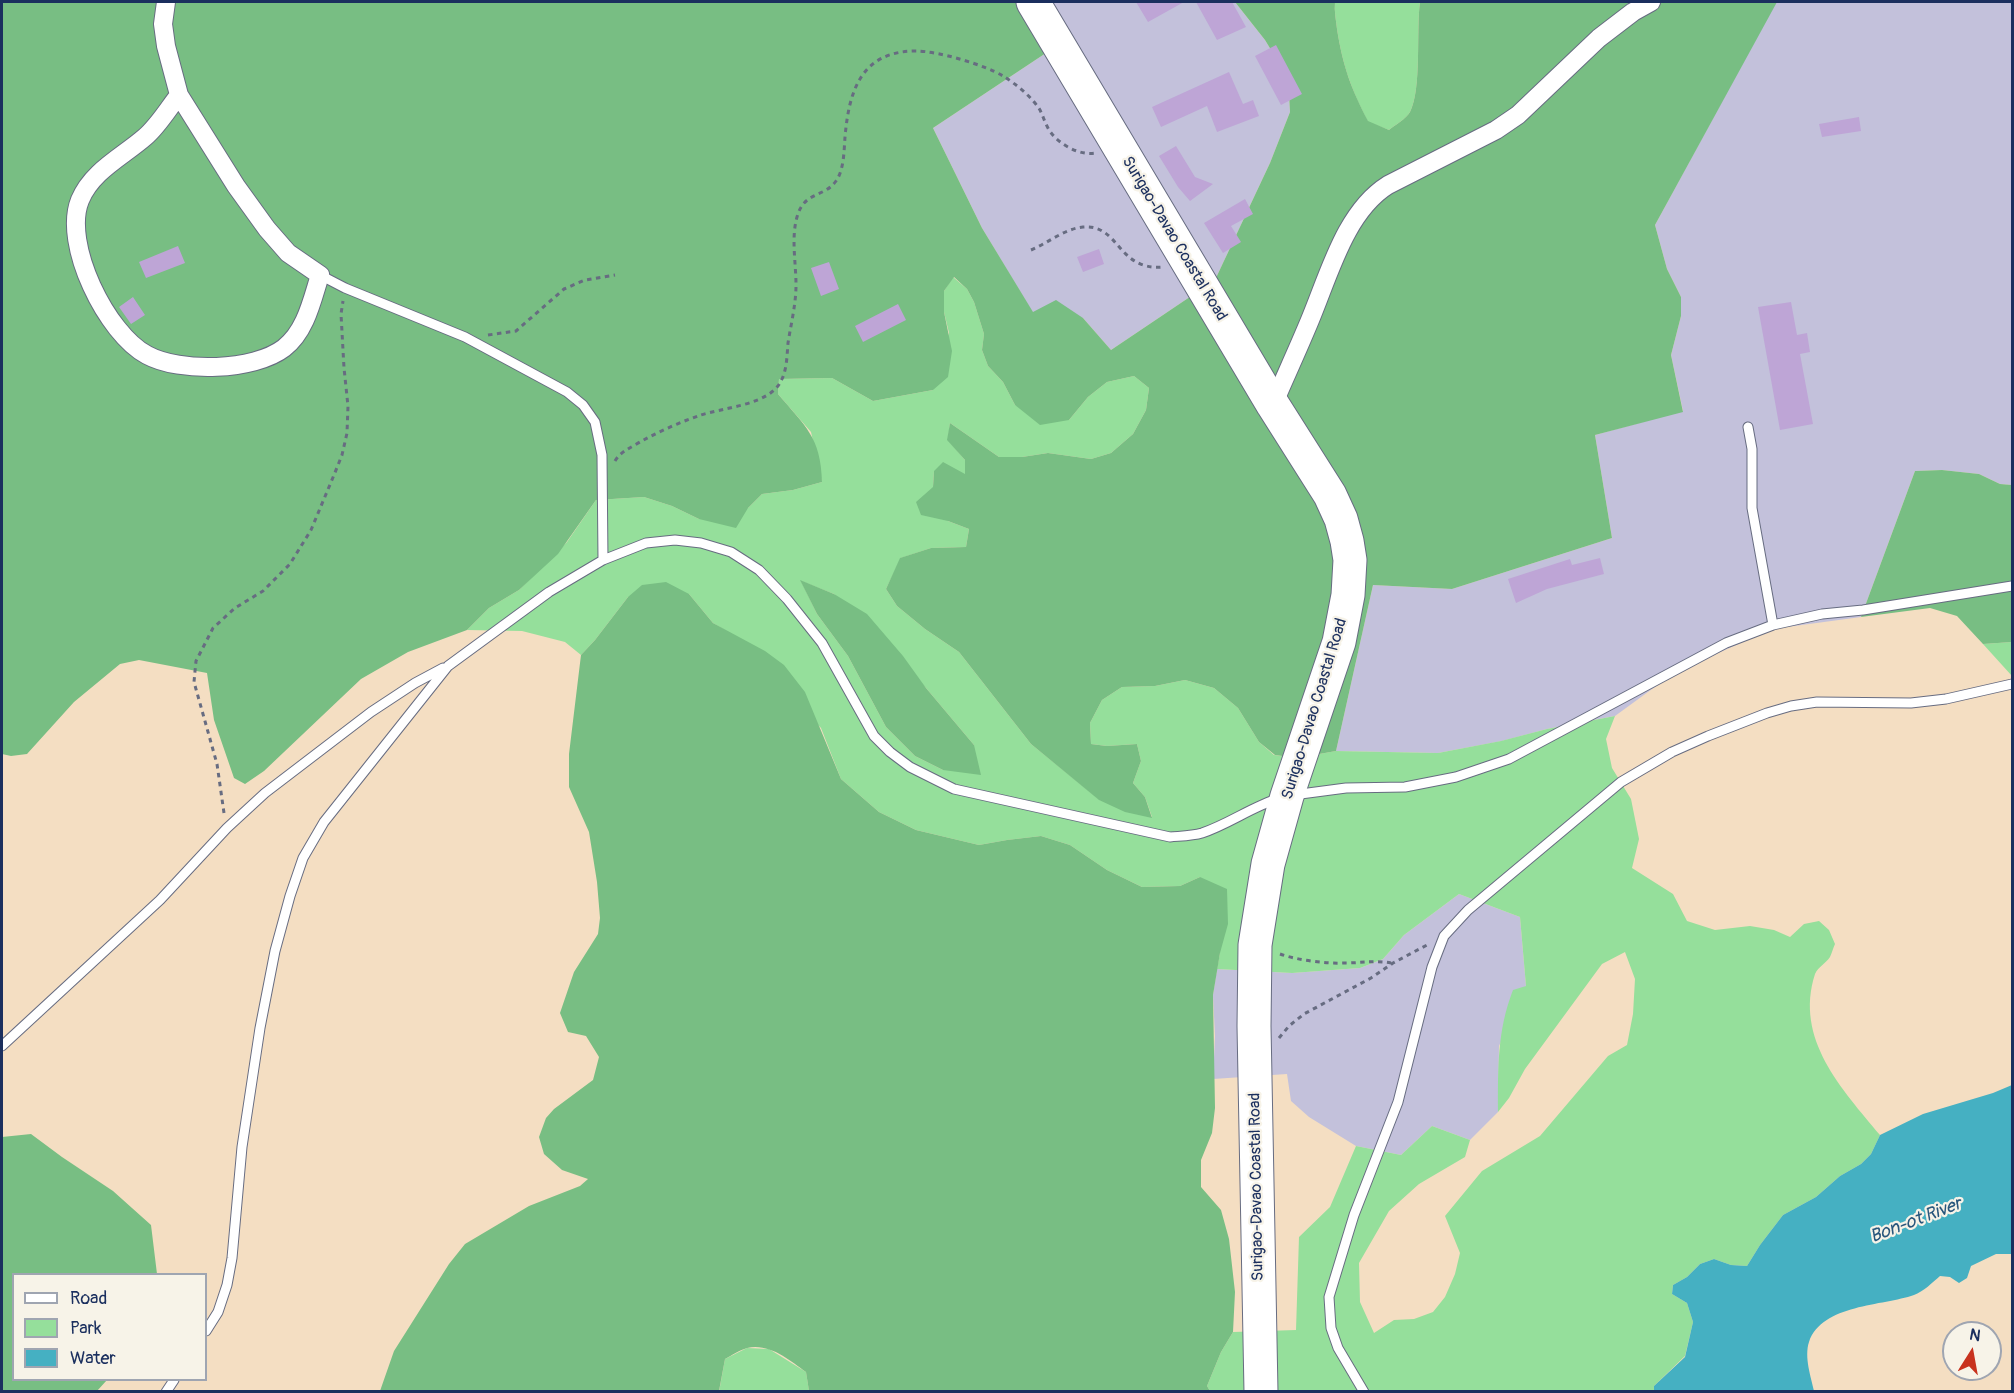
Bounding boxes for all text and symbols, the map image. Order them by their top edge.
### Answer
street label: Surigao-Davao Coastal Road [1117,153,1231,325]
street label: Surigao-Davao Coastal Road [1278,616,1352,802]
street label: Surigao-Davao Coastal Road [1246,1093,1268,1281]
water label: Bon-ot River [1867,1194,1965,1248]
legend [12,1273,207,1381]
text: Road [70,1287,107,1310]
text: Park [70,1317,102,1340]
north arrow [1942,1321,2002,1381]
text: N [1968,1324,1982,1346]
text: Water [70,1347,116,1370]

